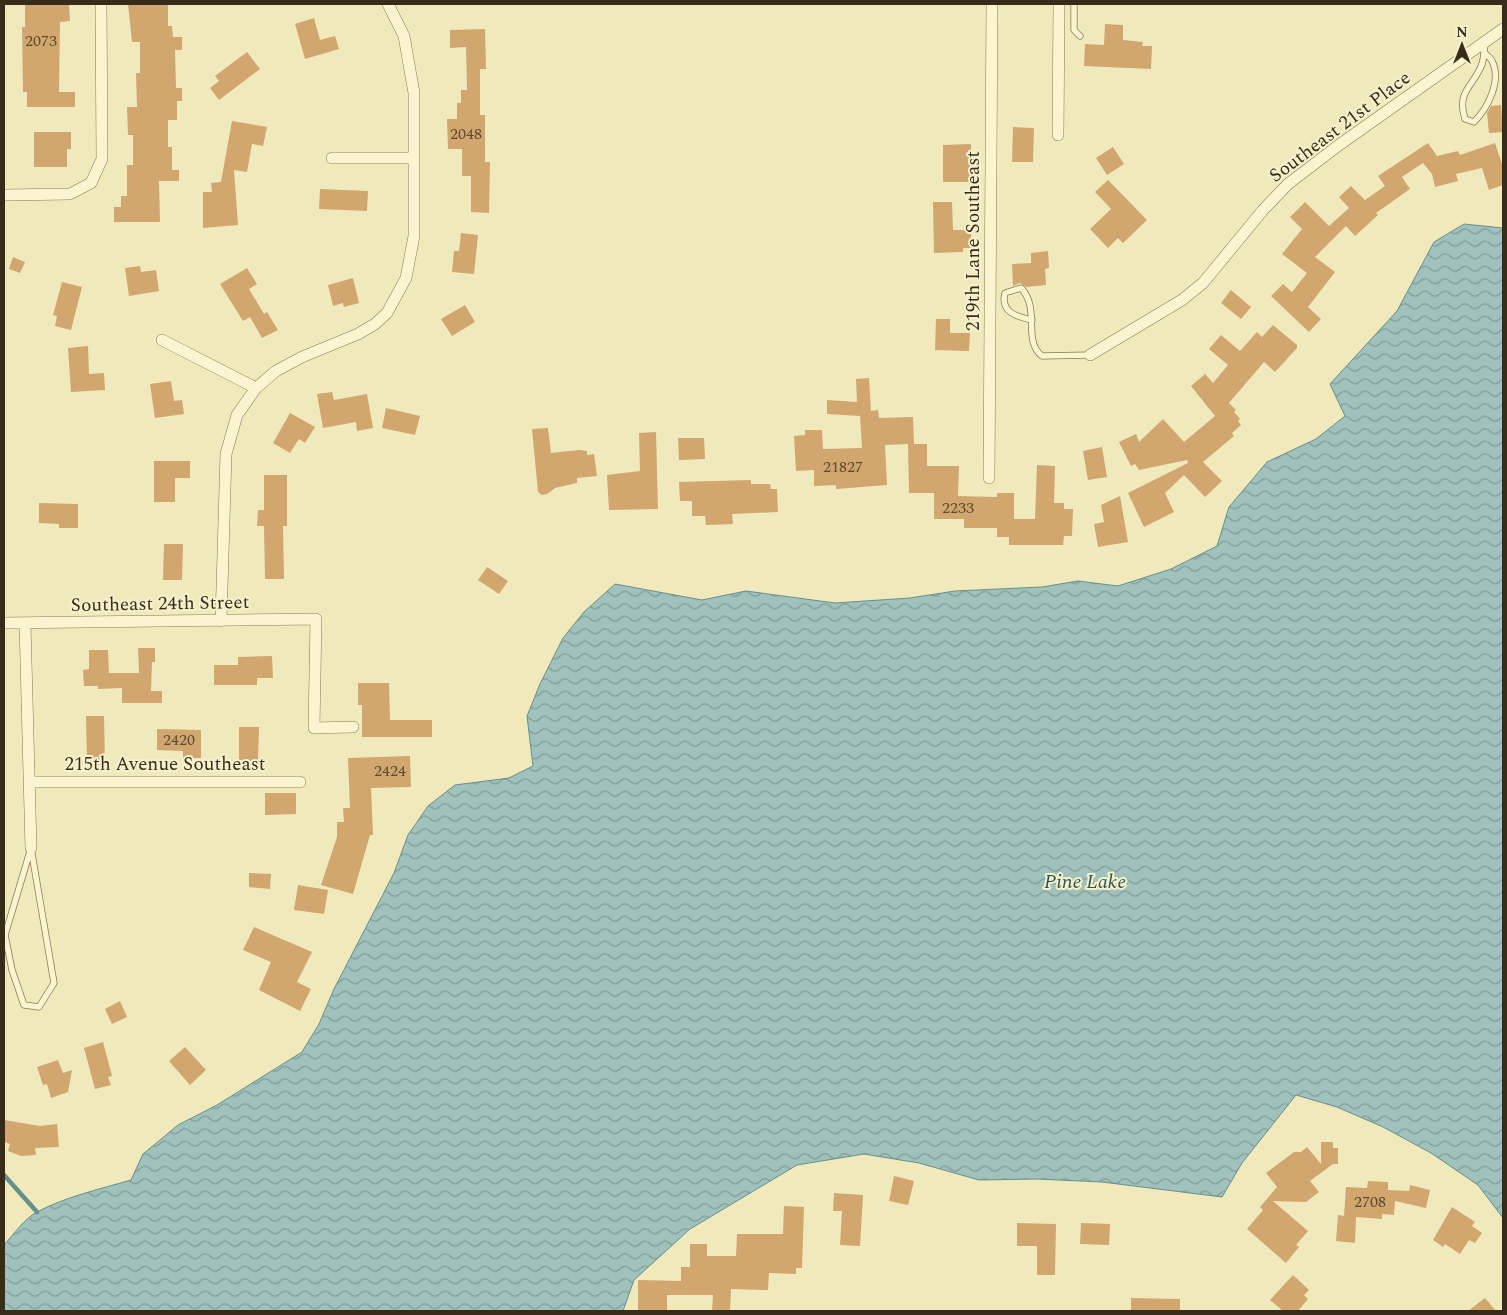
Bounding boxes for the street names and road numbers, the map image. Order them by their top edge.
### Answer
street label: Southeast 21st Place [1263,64,1417,190]
street label: 219th Lane Southeast [959,151,988,331]
street label: Southeast 24th Street [70,588,250,620]
street label: 215th Avenue Southeast [64,750,266,779]

